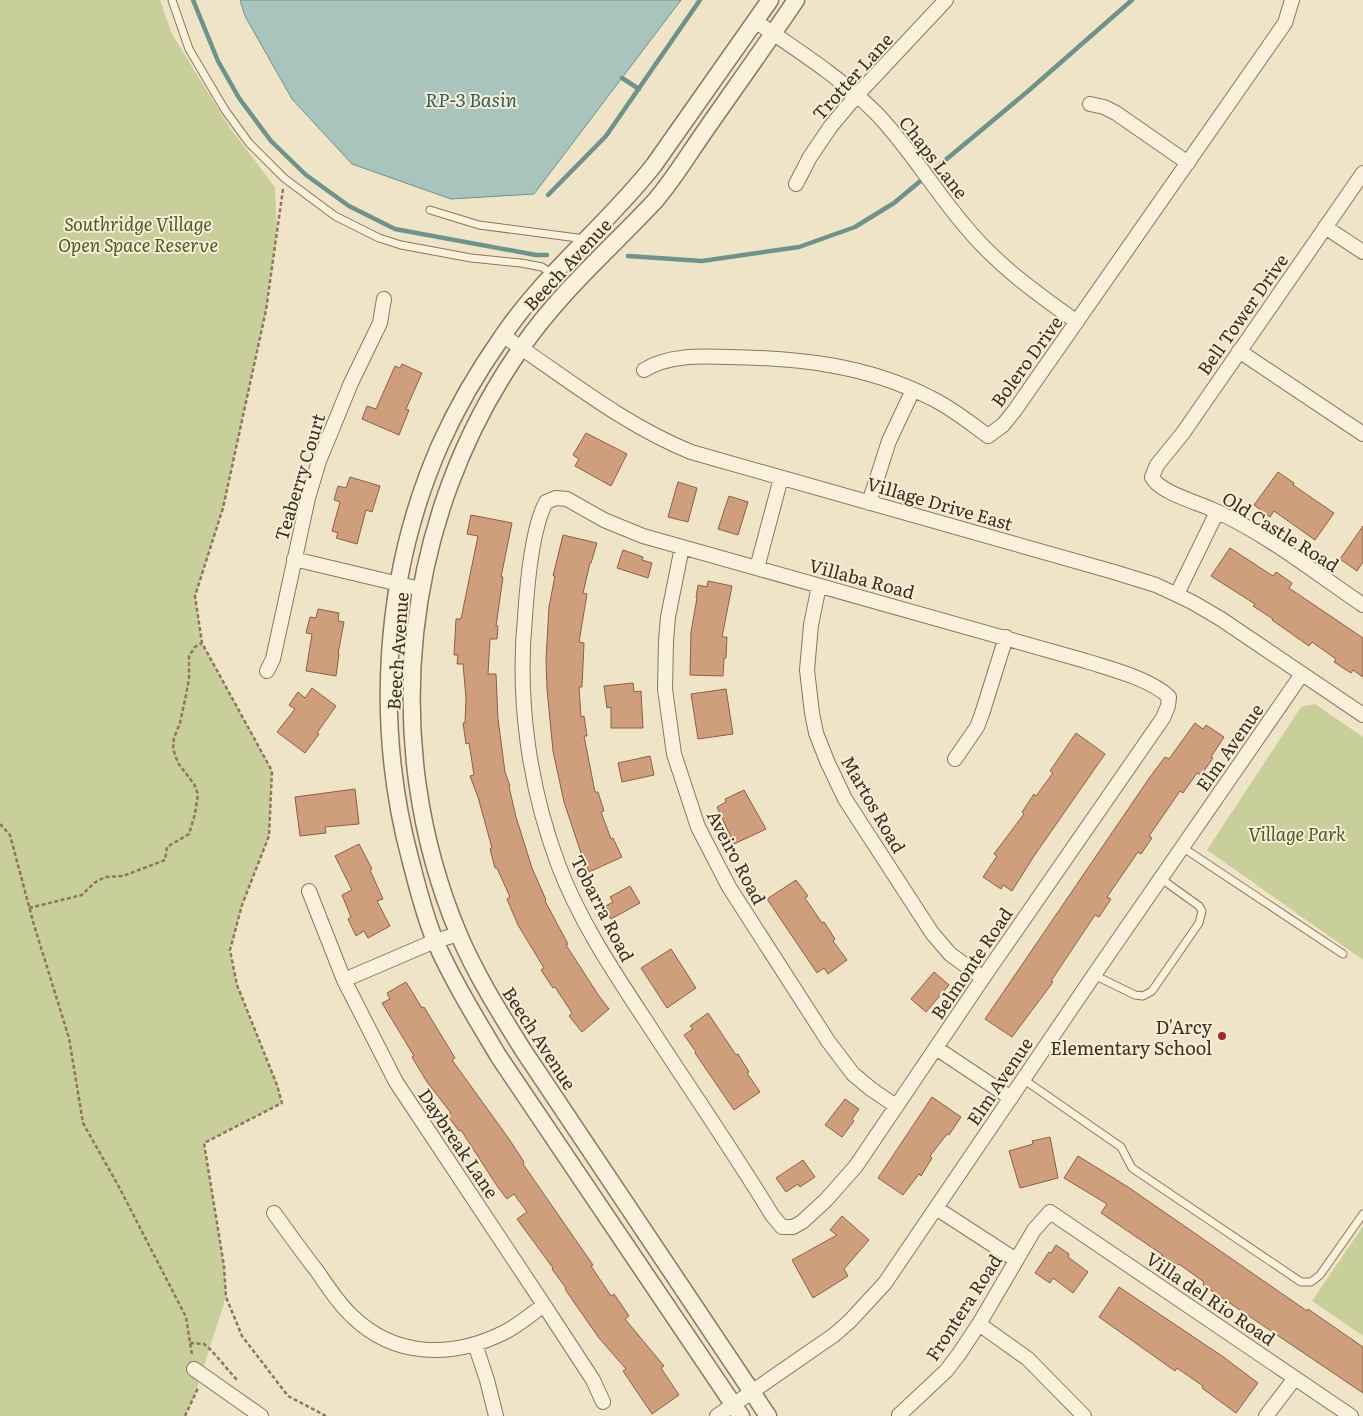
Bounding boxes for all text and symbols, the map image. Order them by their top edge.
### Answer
street label: Trotter Lane [805,26,899,126]
water label: RP-3 Basin [425,85,518,113]
street label: Chaps Lane [893,110,975,204]
park label: Southridge Village Open Space Reserve [58,210,218,258]
street label: Beech Avenue [517,212,617,316]
street label: Bell Tower Drive [1190,248,1294,380]
street label: Bolero Drive [984,310,1068,412]
street label: Teaberry Court [267,409,331,544]
street label: Village Drive East [864,469,1017,537]
street label: Old Castle Road [1217,484,1345,578]
street label: Villaba Road [806,551,918,605]
street label: Beech Avenue [379,591,415,711]
street label: Elm Avenue [1189,698,1269,796]
street label: Martos Road [835,750,913,858]
street label: Aveiro Road [701,805,773,909]
park label: Village Park [1248,820,1346,847]
street label: Tobarra Road [565,850,641,966]
street label: Belmonte Road [924,902,1018,1024]
street label: Beech Avenue [497,981,583,1095]
place label: D'Arcy Elementary School [1050,1013,1213,1061]
marker: D'Arcy Elementary School [1216,1030,1228,1042]
street label: Elm Avenue [959,1031,1039,1131]
street label: Daybreak Lane [412,1083,506,1203]
street label: Villa del Rio Road [1141,1245,1281,1351]
street label: Frontera Road [918,1248,1008,1366]

